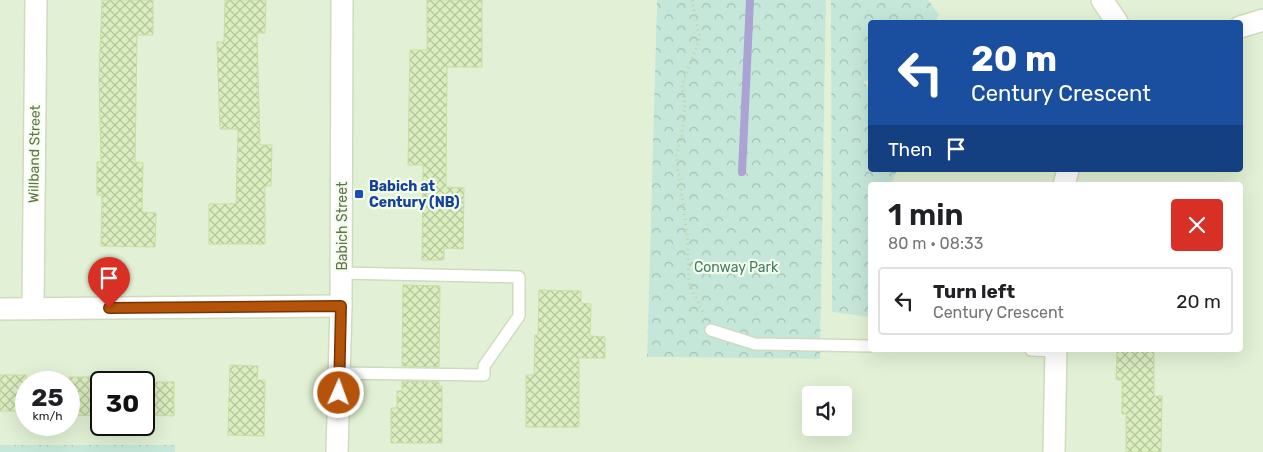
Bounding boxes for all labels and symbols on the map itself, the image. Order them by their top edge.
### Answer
street label: Willband Street [25,104,44,203]
place label: Babich at Century (NB) [369,178,460,211]
street label: Babich Street [334,181,351,270]
marker: Babich at Century (NB) [353,188,365,200]
pin [88,257,130,308]
park label: Conway Park [694,259,779,276]
position arrow [312,366,364,418]
speed limit sign: 30 [90,371,155,436]

